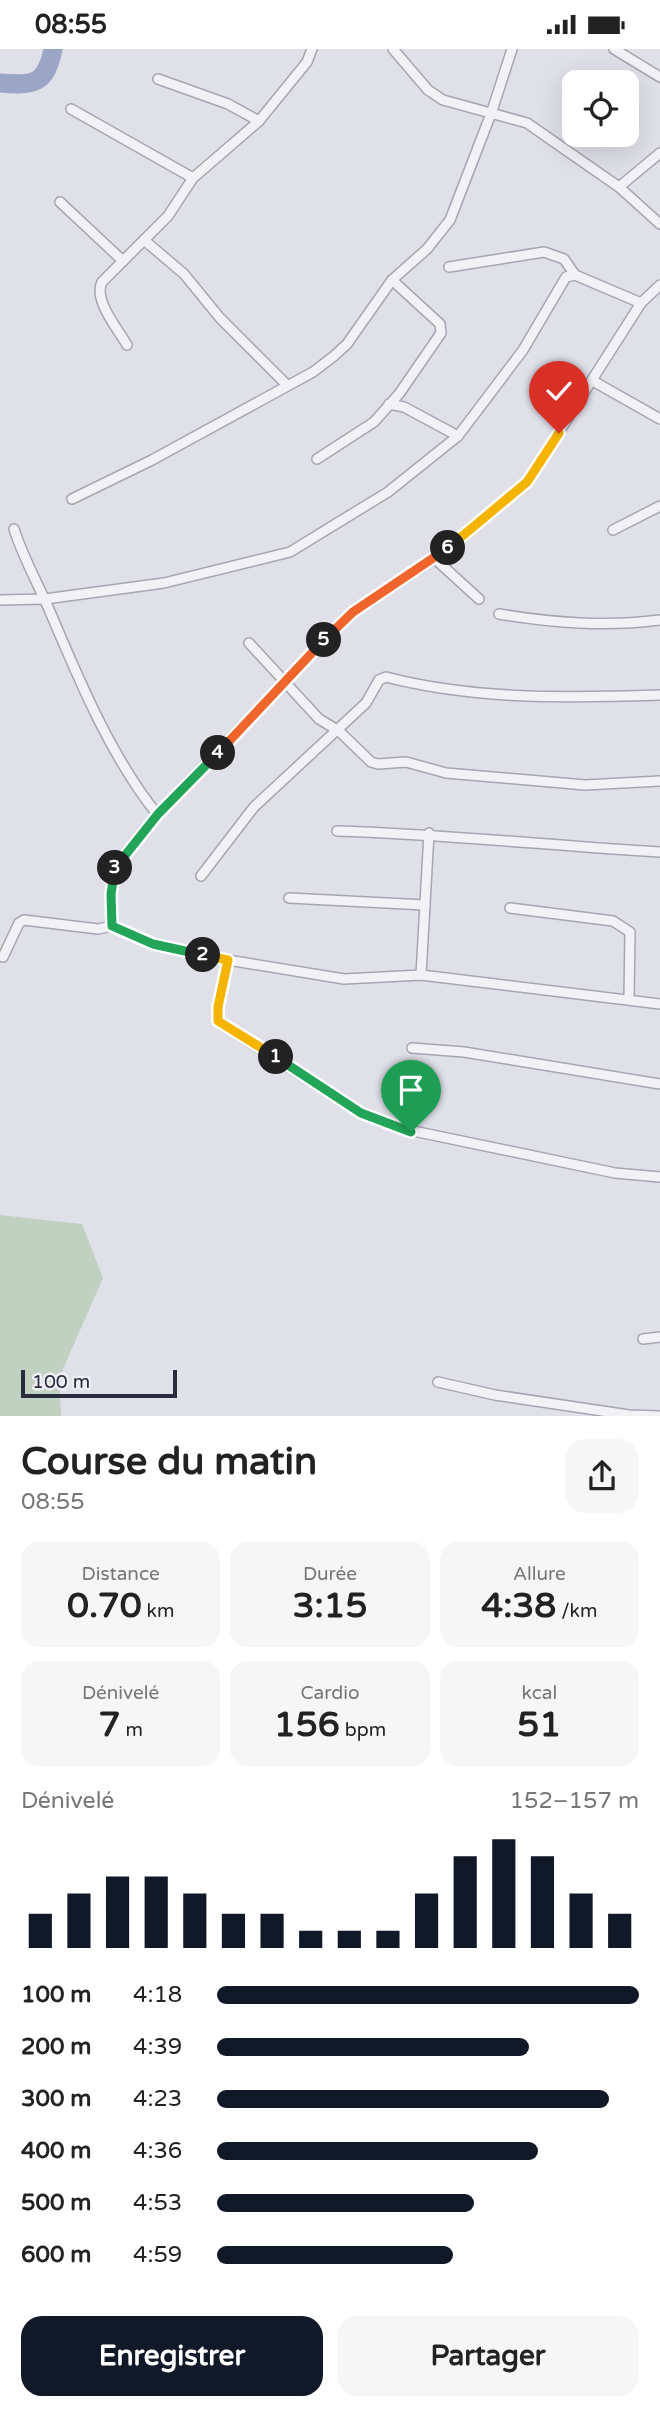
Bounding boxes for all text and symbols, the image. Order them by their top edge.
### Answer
text: 08:55 [35,9,107,40]
map controls [562,70,639,147]
button: locate [562,70,639,147]
pin [529,361,589,433]
icon: check [540,372,578,410]
pin: 6 [430,531,466,565]
text: 6 [442,536,453,558]
pin: 5 [306,623,342,657]
text: 5 [318,628,329,650]
pin: 4 [200,735,235,771]
text: 4 [212,741,223,763]
pin: 3 [97,851,132,885]
text: 3 [109,856,120,878]
pin: 2 [186,937,220,972]
text: 2 [197,943,208,965]
pin: 1 [258,1039,294,1075]
text: 1 [270,1045,281,1067]
pin [381,1060,441,1132]
icon: arrive [392,1071,430,1109]
scale bar [21,1367,177,1399]
text: 100 m [32,1371,90,1393]
text: Course du matin [21,1439,317,1485]
button: share [565,1439,639,1513]
text: 08:55 [21,1488,85,1516]
text: Distance [82,1563,160,1585]
text: Durée [303,1563,357,1585]
text: Allure [513,1563,566,1585]
text: 0.70 [67,1585,142,1627]
text: 3:15 [292,1585,368,1627]
text: 4:38 [481,1585,556,1627]
text: km [142,1600,174,1622]
text: /km [556,1600,597,1622]
text: Dénivelé [82,1682,159,1704]
text: Cardio [300,1682,360,1704]
text: kcal [521,1682,557,1704]
text: 7 [98,1704,120,1746]
text: 156 [274,1704,340,1746]
text: 51 [517,1704,561,1746]
text: m [120,1719,143,1741]
text: bpm [340,1719,386,1741]
text: Dénivelé [21,1787,114,1815]
text: 152–157 m [510,1787,639,1815]
text: 100 m [21,1981,91,2009]
text: 4:18 [133,1981,182,2009]
text: 200 m [21,2033,91,2061]
text: 4:39 [133,2033,182,2061]
text: 300 m [21,2085,91,2113]
text: 4:23 [133,2085,182,2113]
text: 400 m [21,2137,91,2165]
text: 4:36 [133,2137,182,2165]
text: 500 m [21,2189,91,2217]
text: 4:53 [133,2189,182,2217]
text: 600 m [21,2241,91,2269]
text: 4:59 [133,2241,182,2269]
button: Enregistrer [21,2316,323,2396]
button: Partager [337,2316,639,2396]

